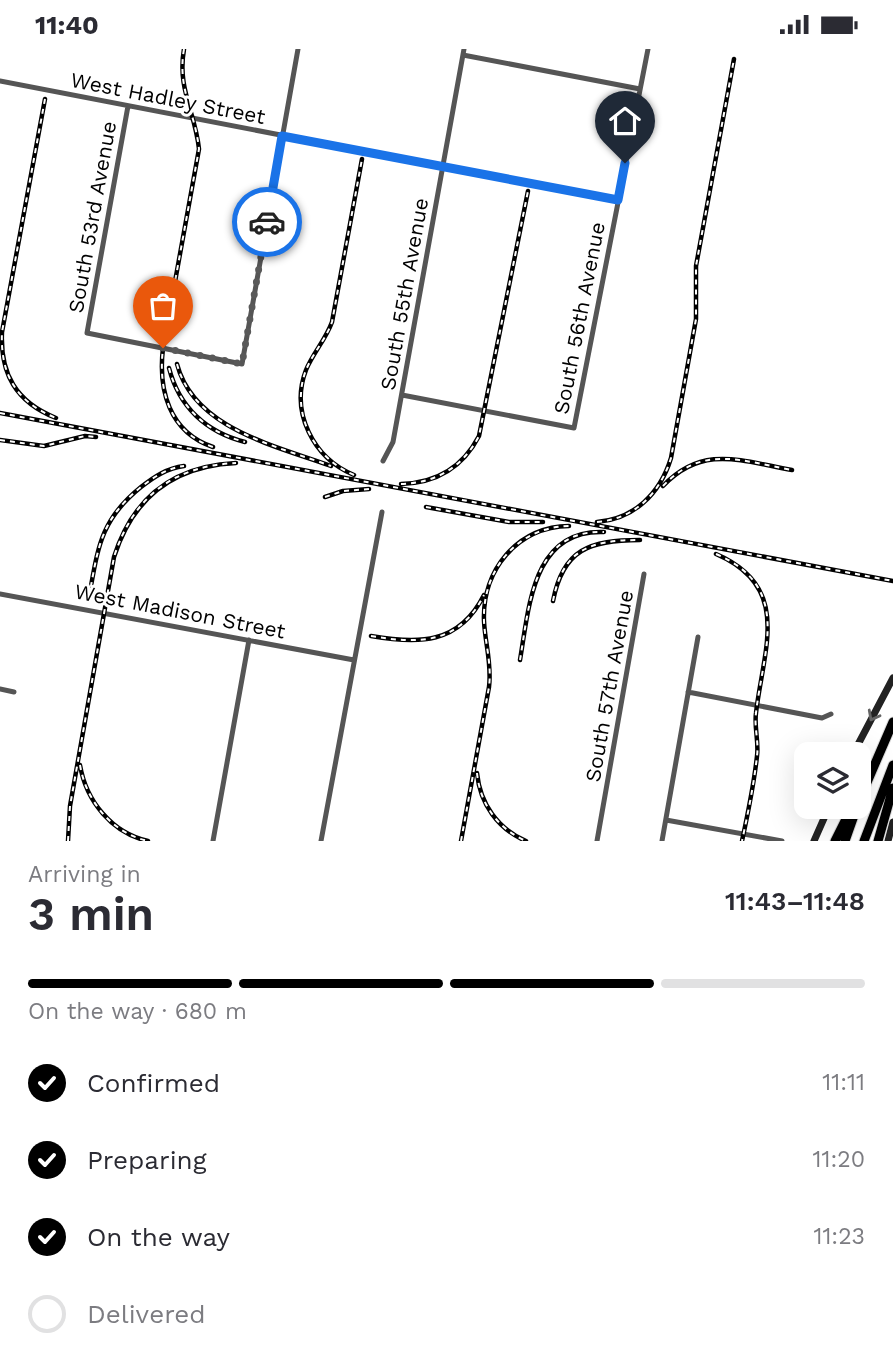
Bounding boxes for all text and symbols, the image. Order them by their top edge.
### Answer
text: 11:40 [35,10,99,40]
street label: West Hadley Street [69,67,268,129]
pin [595,91,655,163]
icon: home [606,102,644,140]
street label: South 53rd Avenue [63,119,121,315]
courier [232,187,302,257]
street label: South 55th Avenue [375,196,433,392]
icon: car [248,203,286,241]
street label: South 56th Avenue [548,220,610,416]
pin [133,276,193,348]
icon: bag [144,287,182,325]
street label: West Madison Street [73,578,288,644]
street label: South 57th Avenue [580,588,638,784]
one-way arrow [867,709,881,721]
map controls [794,742,871,819]
button: layers [794,742,871,819]
text: Arriving in [28,861,141,888]
text: 11:43–11:48 [725,886,865,916]
text: 3 min [28,887,154,941]
text: On the way · 680 m [28,998,247,1025]
icon: check [28,1064,66,1102]
text: Confirmed [87,1068,220,1098]
text: 11:11 [822,1069,865,1096]
icon: check [28,1141,66,1179]
text: Preparing [87,1145,207,1175]
text: 11:20 [813,1146,865,1173]
icon: check [28,1218,66,1256]
text: On the way [87,1222,230,1252]
text: 11:23 [813,1223,865,1250]
text: Delivered [87,1299,206,1329]

